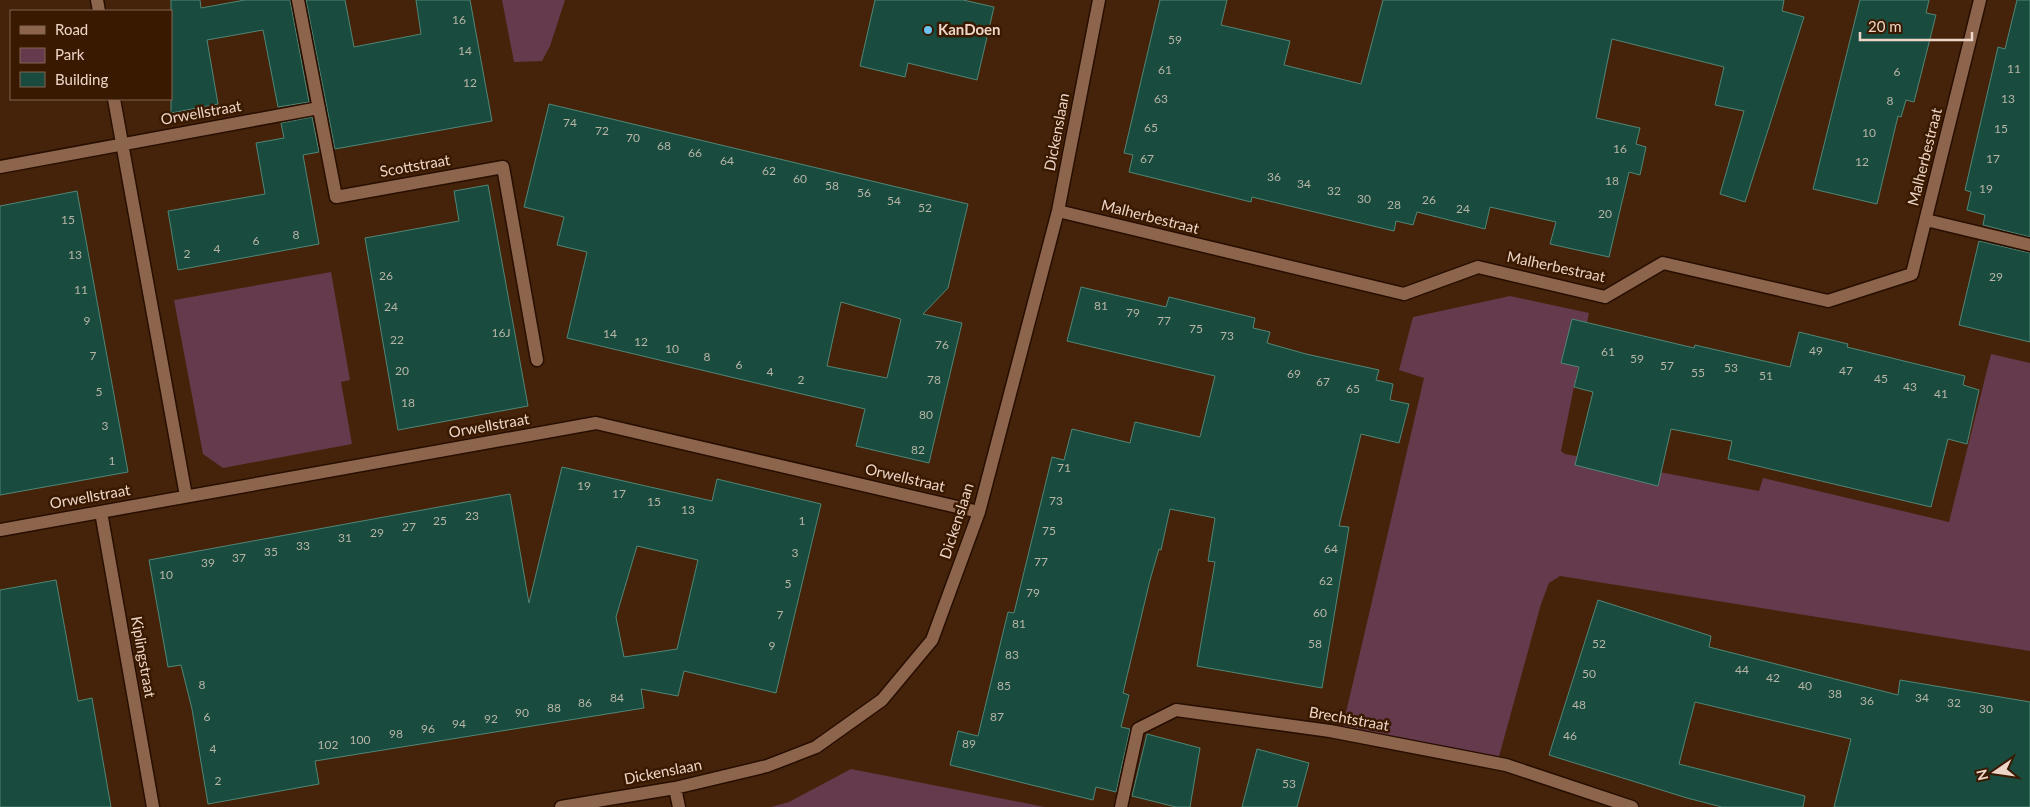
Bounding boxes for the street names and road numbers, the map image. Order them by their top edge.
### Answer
street label: Dickenslaan [1040,91,1072,172]
street label: Orwellstraat [159,96,243,128]
street label: Malherbestraat [1903,105,1945,208]
street label: Scottstraat [378,150,452,180]
street label: Malherbestraat [1099,195,1202,237]
street label: Malherbestraat [1505,247,1608,285]
street label: Orwellstraat [447,409,531,441]
street label: Orwellstraat [864,459,948,495]
street label: Orwellstraat [48,480,132,512]
street label: Dickenslaan [935,480,977,561]
street label: Kiplingstraat [128,615,160,700]
street label: Brechtstraat [1308,702,1391,734]
street label: Dickenslaan [622,755,703,787]

